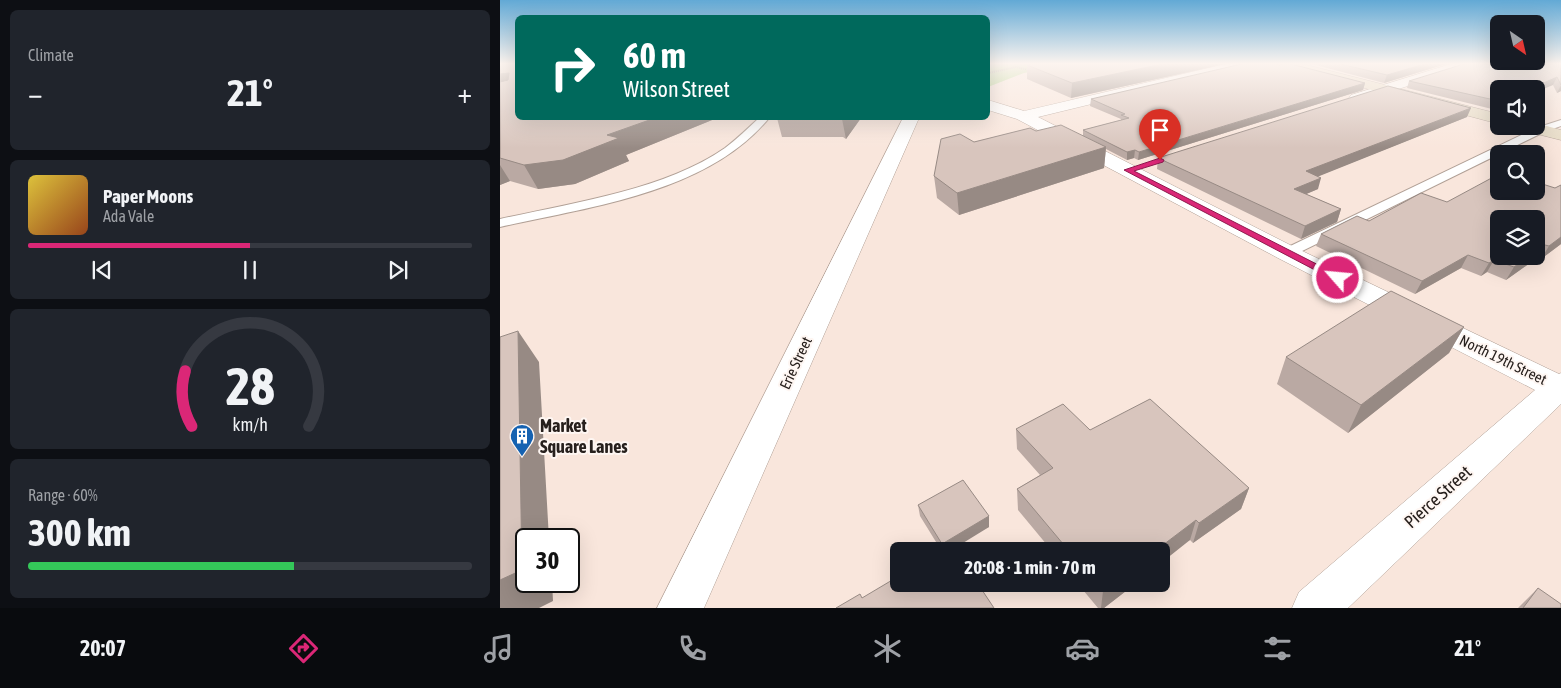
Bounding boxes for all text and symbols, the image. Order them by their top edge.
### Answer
north arrow [1490,15,1545,70]
map controls [1490,15,1545,265]
icon: right [540,35,605,100]
text: 60 m [623,35,686,75]
text: Climate [28,46,74,64]
text: 21° [227,71,273,114]
text: Wilson Street [623,76,730,102]
text: − [28,77,43,109]
text: + [457,77,472,109]
button: sound [1490,80,1545,135]
pin [1139,109,1181,160]
icon: arrive [1146,116,1174,144]
button: search [1490,145,1545,200]
text: Paper Moons [103,185,193,207]
text: Ada Vale [103,207,154,225]
button: layers [1490,210,1545,265]
position arrow [1311,251,1363,303]
icon: previous [88,256,116,284]
icon: pause [236,256,264,284]
icon: next [384,256,412,284]
street label: North 19th Street [1457,331,1549,388]
street label: Erie Street [776,334,815,392]
text: 28 [226,356,274,416]
text: km/h [232,414,268,435]
place label: Market Square Lanes [540,415,628,457]
building icon: Market Square Lanes [509,423,535,457]
street label: Pierce Street [1400,461,1475,532]
text: Range · 60% [28,486,98,504]
text: 300 km [28,511,131,554]
speed limit sign: 30 [515,528,580,593]
text: 20:08 · 1 min · 70 m [964,556,1096,578]
icon: directions [286,631,321,666]
icon: music [481,631,516,666]
icon: phone [675,631,710,666]
icon: climate [870,631,905,666]
icon: car [1065,631,1100,666]
icon: filters [1260,631,1295,666]
text: 20:07 [80,635,126,661]
text: 21° [1454,635,1481,661]

